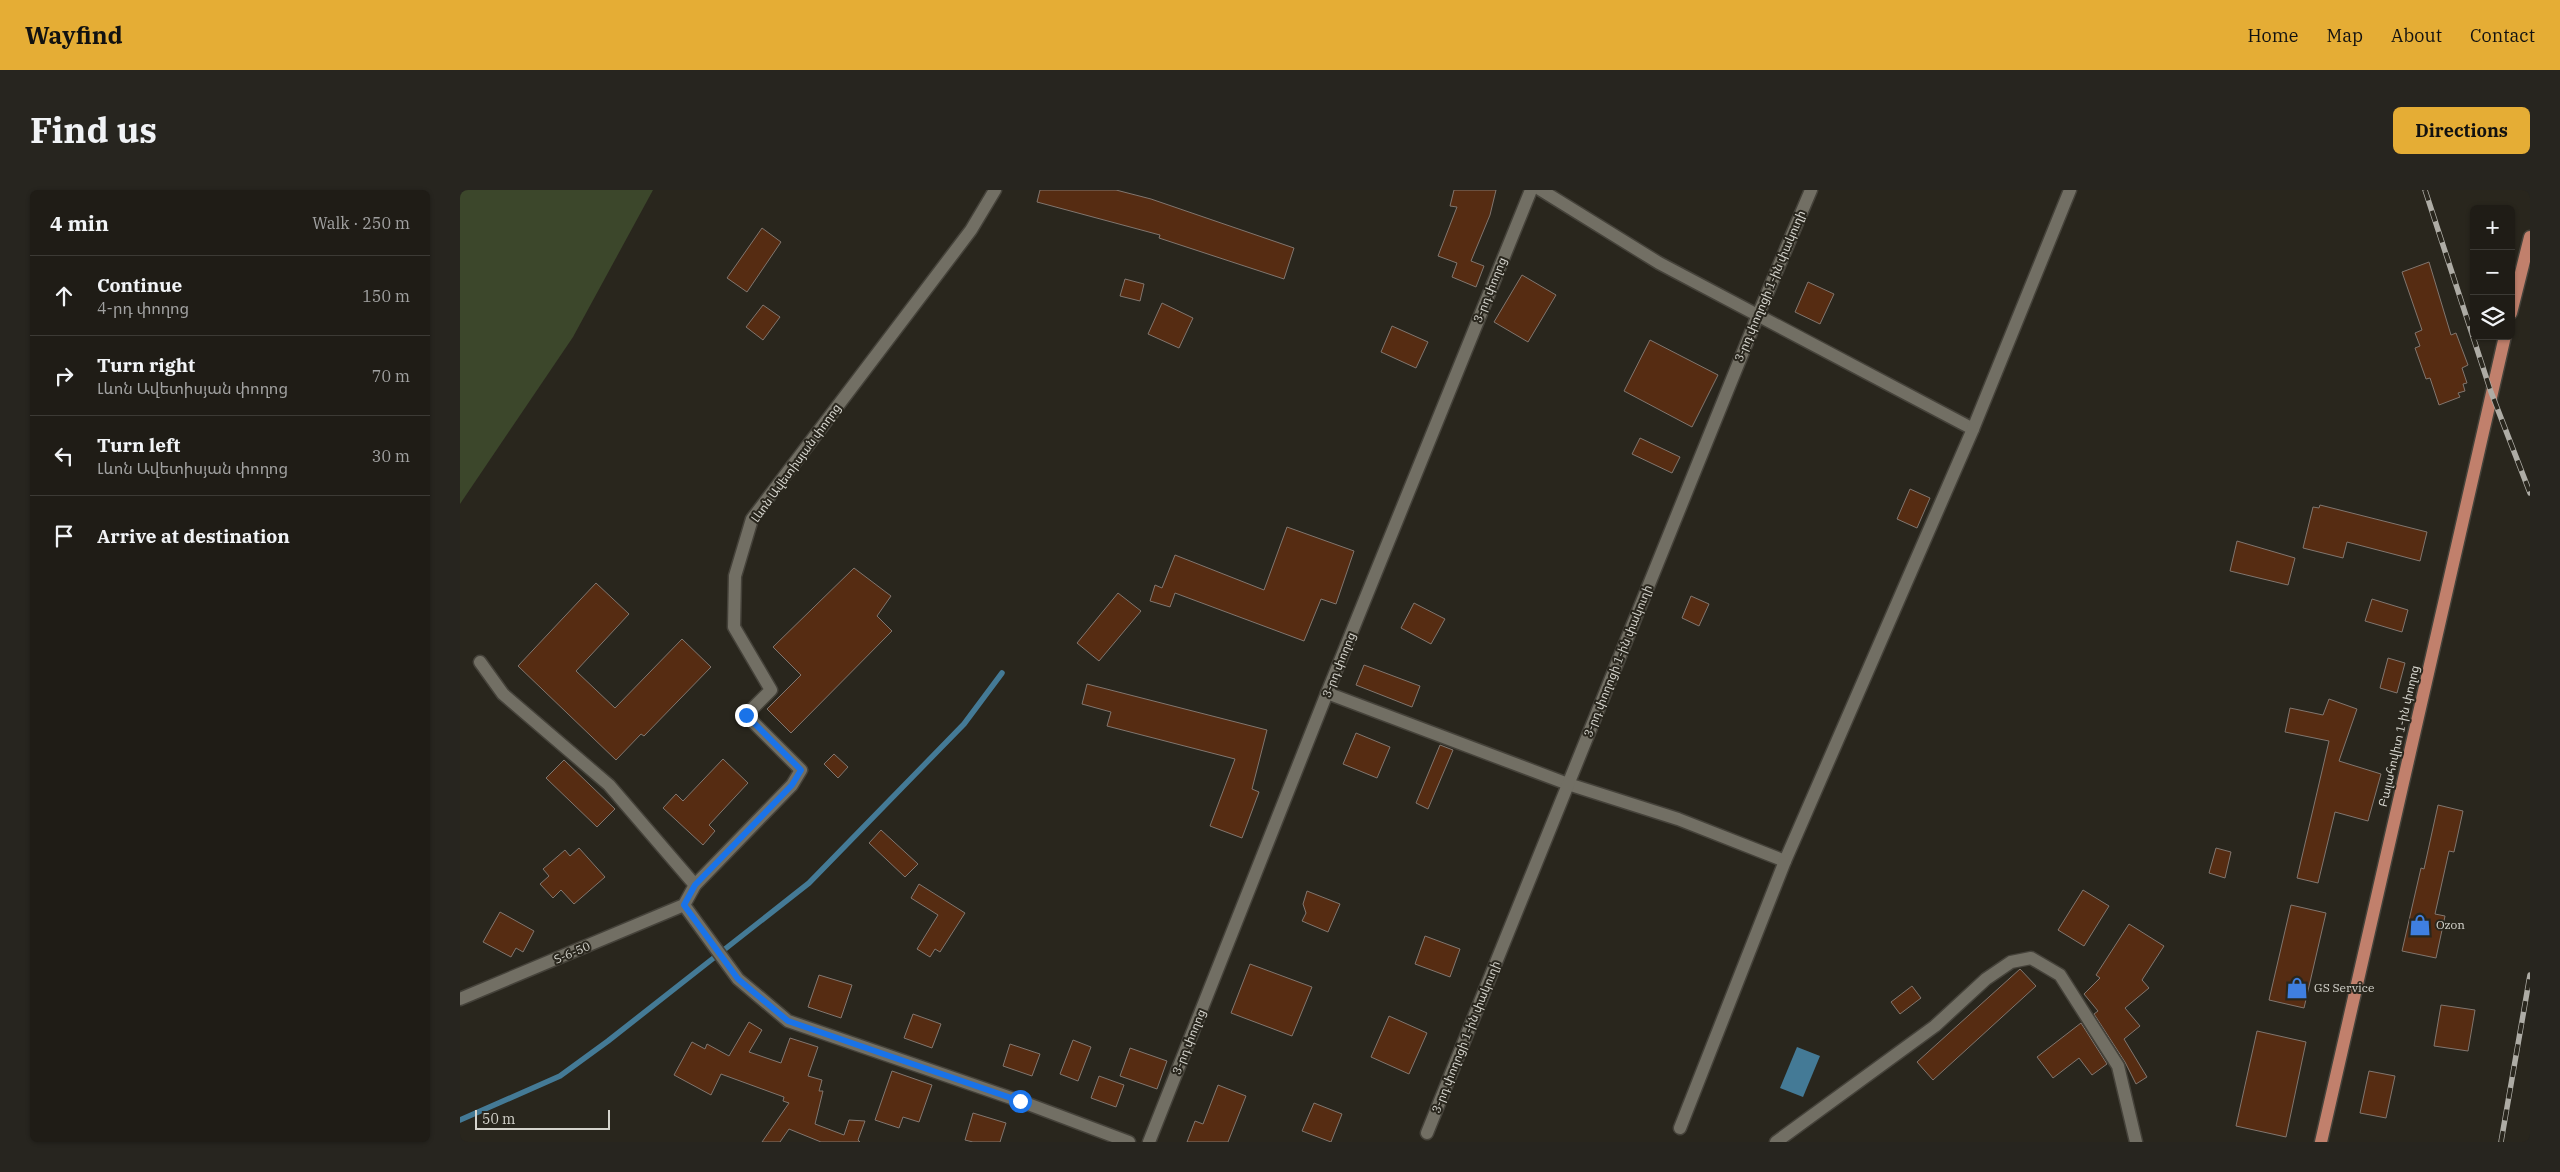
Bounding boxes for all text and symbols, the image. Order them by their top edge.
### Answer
text: Wayfind [25,19,123,51]
text: Home [2247,24,2299,47]
text: Map [2327,24,2363,47]
text: About [2391,24,2442,47]
text: Contact [2470,24,2535,47]
text: Find us [30,107,157,153]
button: Directions [2393,107,2530,154]
map controls [2470,205,2515,340]
button: + [2470,205,2515,250]
street label: 3-րդ փողոցի 1-ին փակուղի [1731,208,1808,364]
text: 4 min [50,209,109,237]
text: Walk · 250 m [312,213,410,233]
button: − [2470,250,2515,295]
street label: 3-րդ փողոց [1470,255,1509,325]
text: Continue [97,273,182,297]
icon: ahead [50,282,78,310]
text: 150 m [362,286,410,306]
button: layers [2470,295,2515,340]
text: 4-րդ փողոց [97,298,189,318]
text: Turn right [97,353,195,377]
icon: right [50,362,78,390]
text: 70 m [372,366,410,386]
text: Լևոն Ավետիսյան փողոց [97,378,288,398]
street label: Լևոն Ավետիսյան փողոց [747,400,844,525]
text: Turn left [97,433,180,457]
icon: left [50,442,78,470]
text: 30 m [372,446,410,466]
text: Լևոն Ավետիսյան փողոց [97,458,288,478]
icon: arrive [50,522,78,550]
text: Arrive at destination [97,524,290,548]
street label: 3-րդ փողոցի 1-ին փակուղի [1580,582,1655,739]
street label: 3-րդ փողոց [1319,630,1358,700]
street label: Բալահովիտ 1-ին փողոց [2375,664,2422,808]
route end [735,704,758,727]
shop icon: Ozon [2407,912,2433,938]
place label: Ozon [2436,917,2465,932]
street label: Տ-6-50 [551,938,592,967]
street label: 3-րդ փողոցի 1-ին փակուղի [1428,958,1503,1115]
shop icon: GS Service [2284,975,2310,1001]
place label: GS Service [2314,980,2374,995]
street label: 3-րդ փողոց [1169,1007,1208,1077]
route start [1009,1090,1032,1113]
scale bar [475,1107,610,1130]
text: 50 m [482,1110,515,1128]

